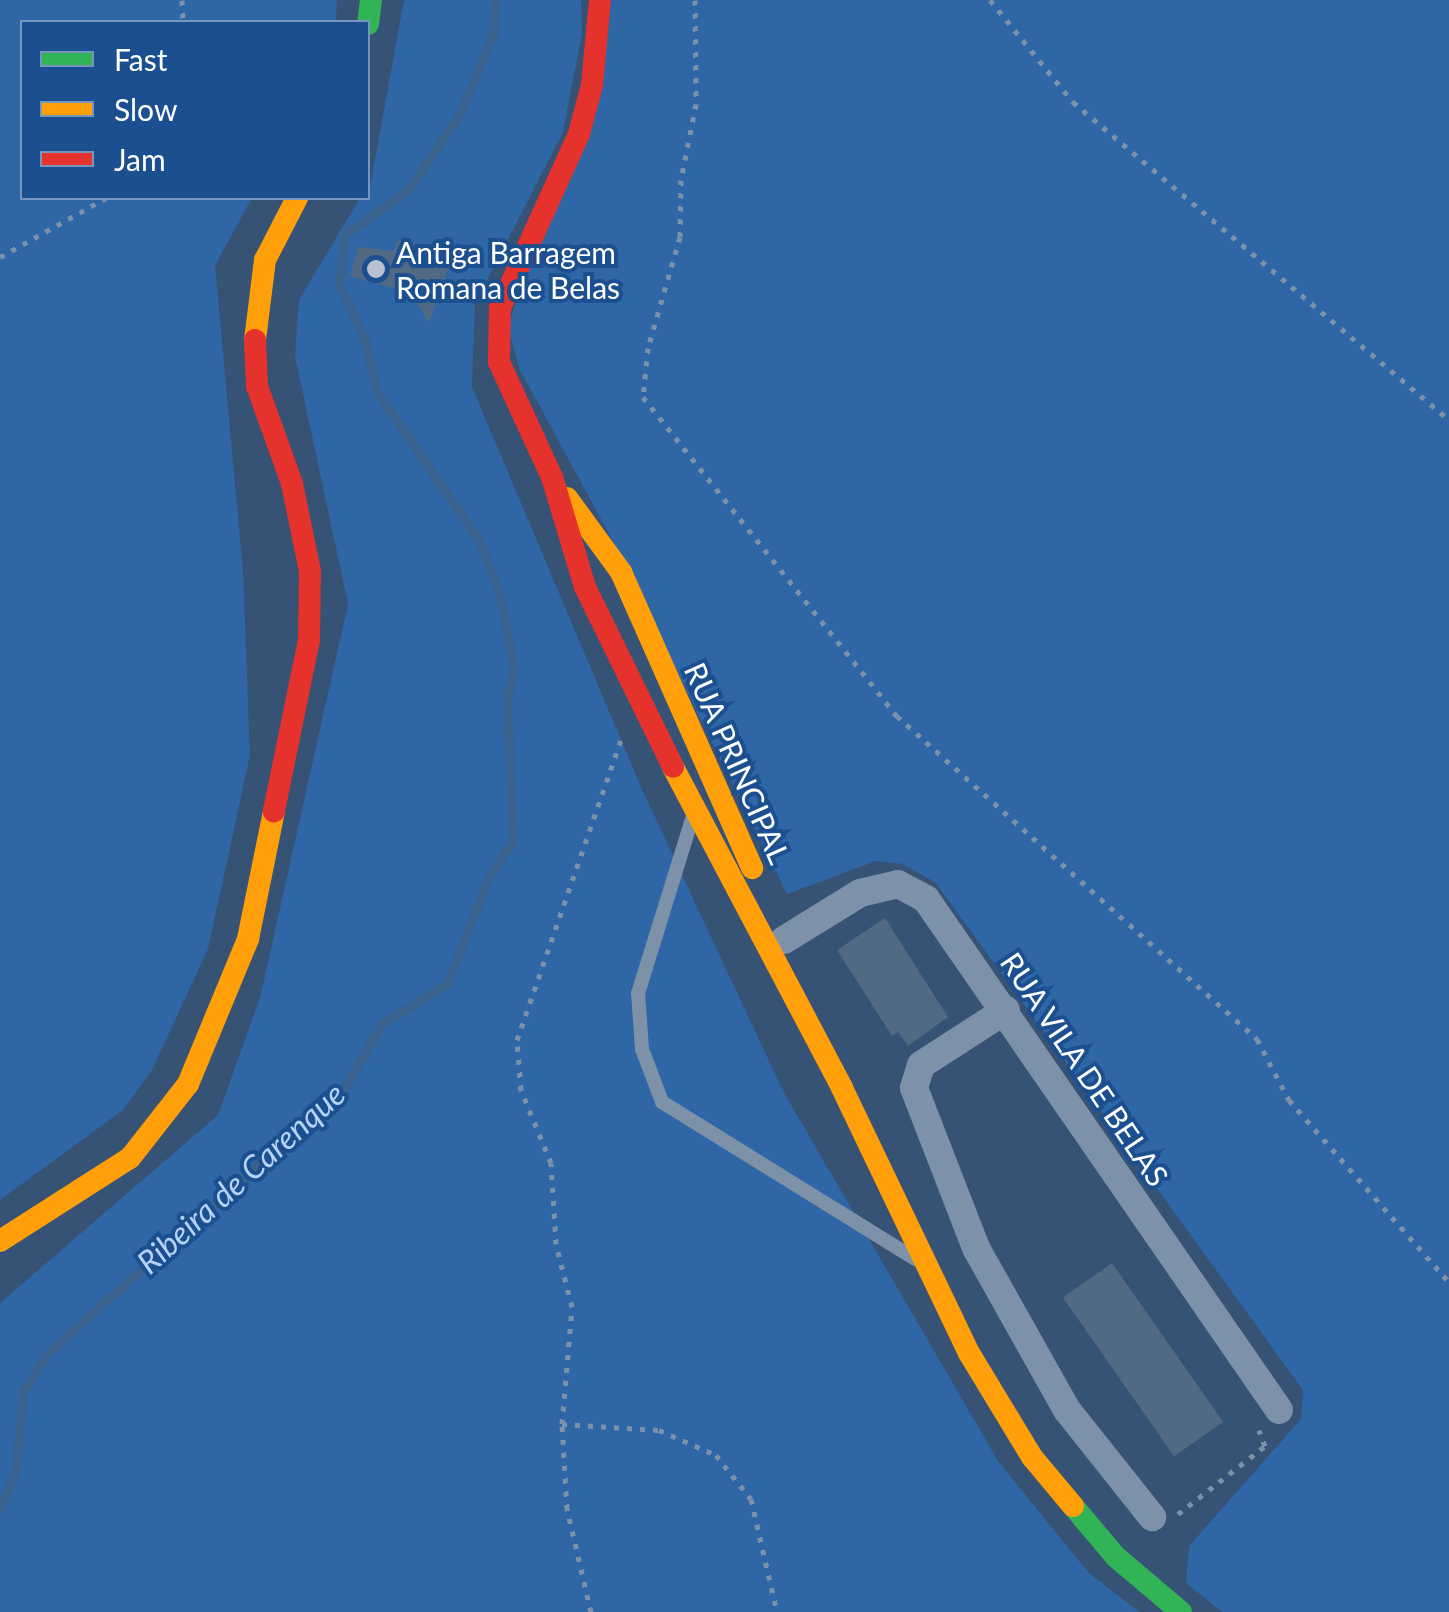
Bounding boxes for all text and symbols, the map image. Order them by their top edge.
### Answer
legend [20,20,370,200]
text: Fast [114,41,168,77]
text: Slow [114,91,177,127]
text: Jam [114,141,166,177]
place label: Antiga Barragem Romana de Belas [396,234,620,304]
marker: Antiga Barragem Romana de Belas [365,258,387,280]
street label: RUA PRINCIPAL [677,657,799,869]
street label: RUA VILA DE BELAS [993,944,1177,1194]
water label: Ribeira de Carenque [129,1075,353,1281]

